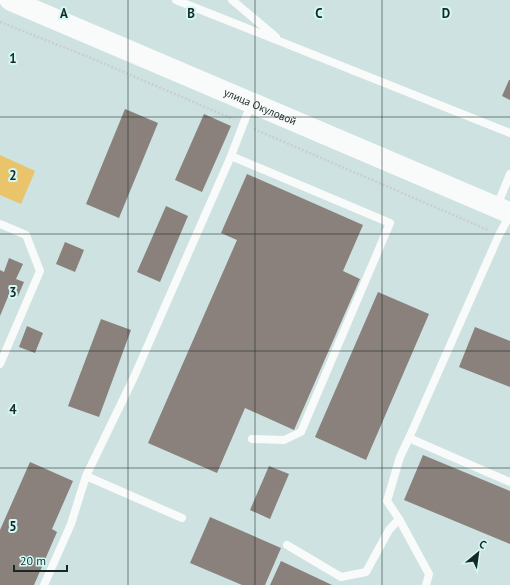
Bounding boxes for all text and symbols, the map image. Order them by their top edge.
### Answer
text: A [60,5,68,22]
text: B [187,5,195,22]
text: C [315,5,323,22]
text: D [442,5,450,22]
text: 1 [9,50,17,67]
street label: улица Окуловой [222,85,299,128]
text: 2 [9,167,17,184]
text: 3 [9,284,17,301]
text: 4 [9,401,17,418]
text: 5 [9,518,17,535]
north arrow [458,533,498,573]
text: С [477,537,489,552]
scale bar [14,547,67,573]
text: 20 m [20,553,46,568]

